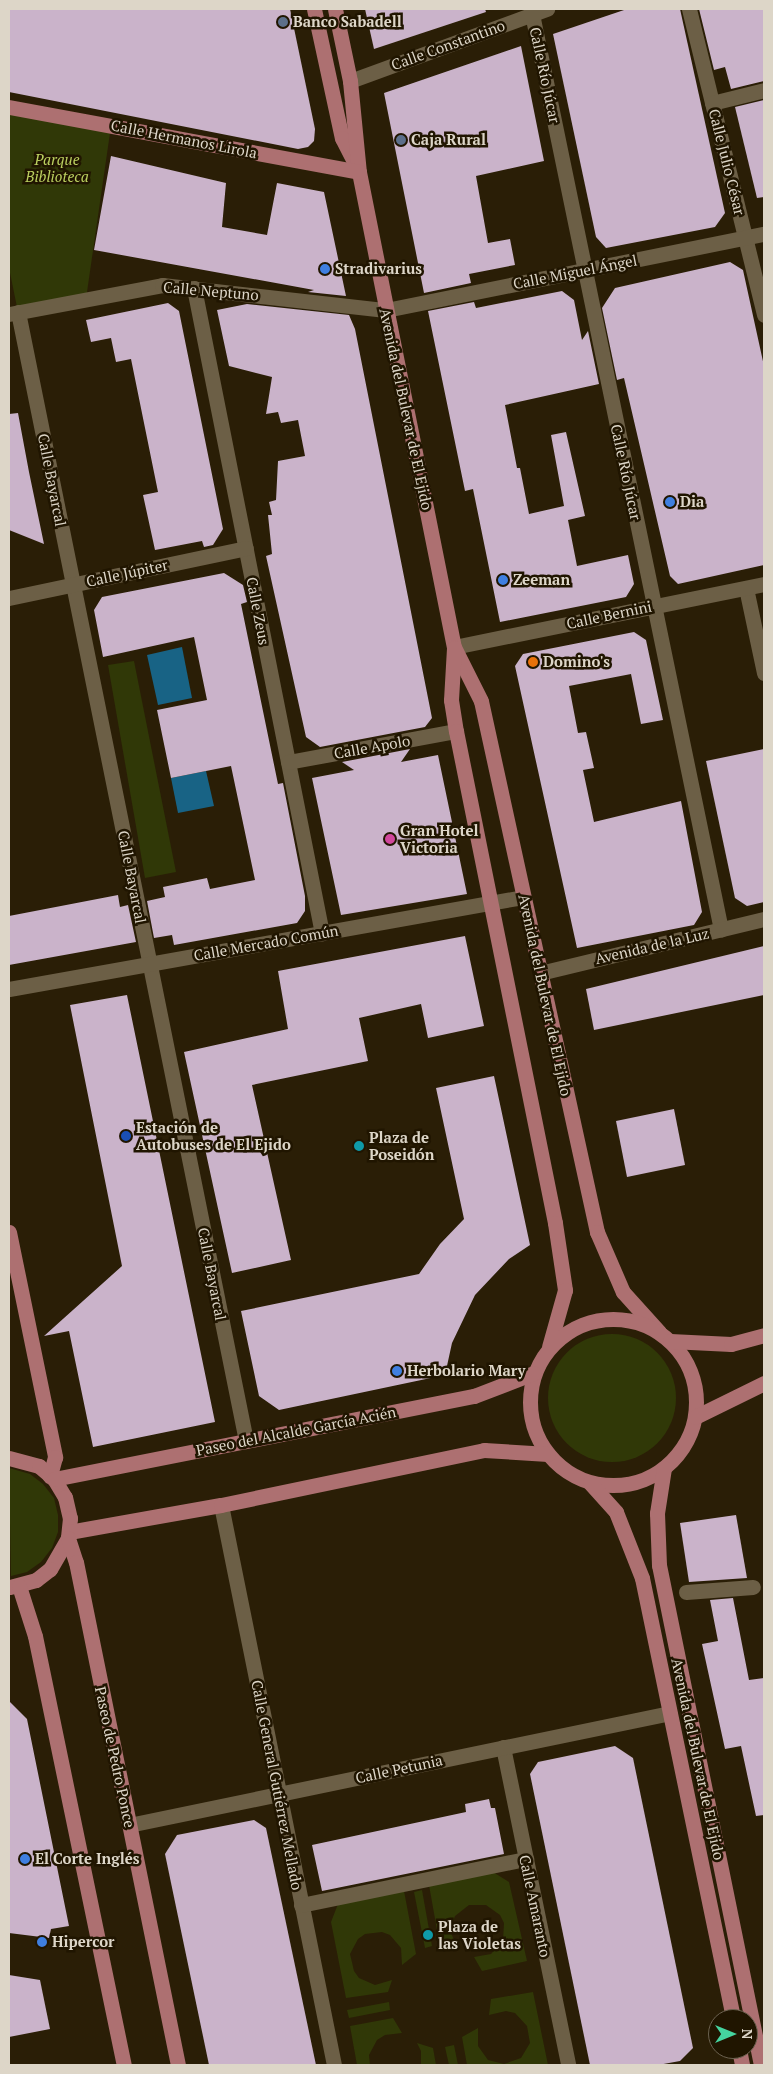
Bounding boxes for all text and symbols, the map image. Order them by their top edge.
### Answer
place label: Banco Sabadell [293,13,402,31]
marker: Banco Sabadell [277,16,289,28]
street label: Calle Constantino [389,16,507,74]
street label: Calle Río Júcar [526,25,564,125]
street label: Calle Julio César [705,107,749,217]
street label: Calle Hermanos Lirola [109,116,259,162]
place label: Caja Rural [411,131,486,149]
marker: Caja Rural [395,134,407,146]
park label: Parque Biblioteca [25,150,89,185]
street label: Calle Miguel Ángel [511,251,639,293]
place label: Stradivarius [335,260,422,278]
marker: Stradivarius [319,263,331,275]
street label: Calle Neptuno [163,278,259,304]
street label: Avenida del Bulevar de El Ejido [376,306,436,512]
street label: Calle Río Júcar [607,422,645,522]
street label: Calle Bayarcal [34,432,70,528]
place label: Dia [680,493,704,511]
marker: Dia [664,496,676,508]
street label: Calle Júpiter [85,556,169,590]
place label: Zeeman [513,571,570,589]
marker: Zeeman [497,574,509,586]
street label: Calle Zeus [243,575,273,647]
street label: Calle Bernini [565,597,653,633]
place label: Domino's [543,653,610,671]
marker: Domino's [527,656,539,668]
street label: Calle Apolo [332,731,412,763]
place label: Gran Hotel Victoria [400,821,479,856]
street label: Calle Bayarcal [114,829,150,925]
marker: Gran Hotel Victoria [384,833,396,845]
street label: Avenida del Bulevar de El Ejido [515,892,575,1098]
street label: Calle Mercado Común [192,921,340,965]
street label: Avenida de la Luz [593,924,711,968]
place label: Estación de Autobuses de El Ejido [136,1118,291,1153]
place label: Plaza de Poseidón [369,1128,434,1163]
marker: Estación de Autobuses de El Ejido [120,1130,132,1142]
marker: Plaza de Poseidón [353,1140,365,1152]
street label: Calle Bayarcal [194,1226,230,1322]
place label: Herbolario Mary [407,1362,525,1380]
marker: Herbolario Mary [391,1365,403,1377]
street label: Paseo del Alcalde García Acién [194,1403,398,1459]
street label: Avenida del Bulevar de El Ejido [668,1656,728,1862]
street label: Calle General Gutiérrez Mellado [248,1679,306,1891]
street label: Paseo de Pedro Ponce [91,1685,139,1829]
street label: Calle Petunia [354,1751,444,1787]
place label: El Corte Inglés [35,1850,140,1868]
marker: El Corte Inglés [19,1853,31,1865]
street label: Calle Amaranto [515,1853,555,1959]
place label: Plaza de las Violetas [438,1917,521,1952]
marker: Plaza de las Violetas [422,1929,434,1941]
place label: Hipercor [52,1933,115,1951]
marker: Hipercor [36,1936,48,1948]
north arrow [708,2009,758,2059]
text: N [738,2029,757,2039]

